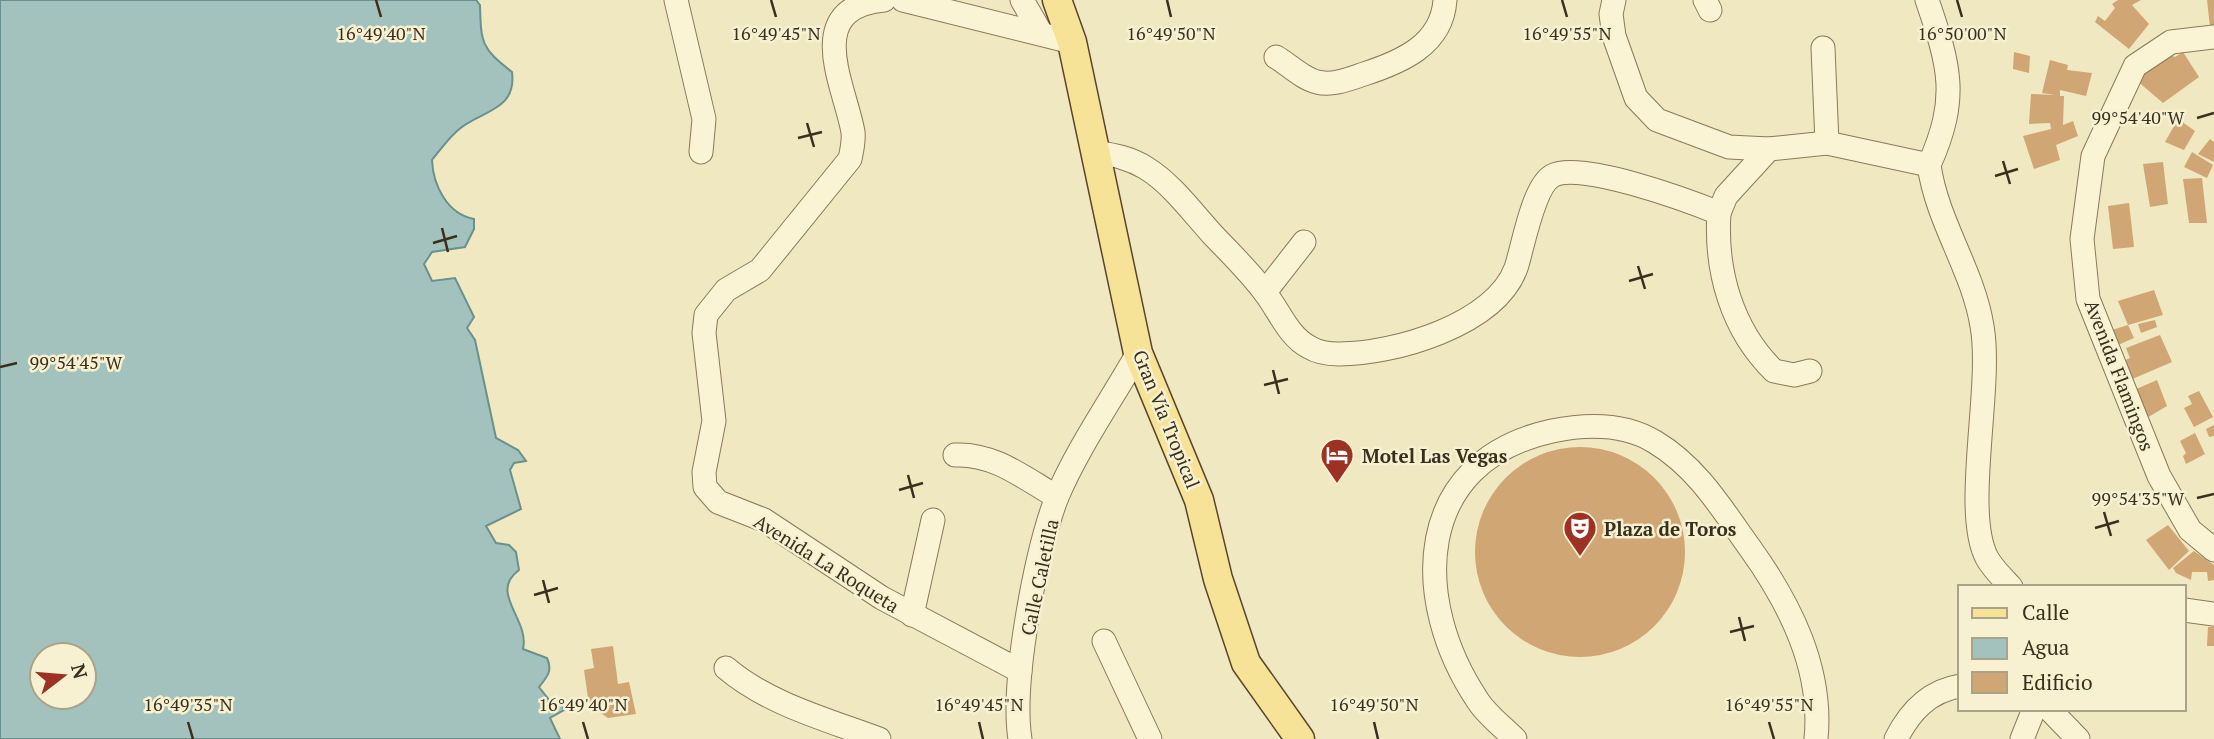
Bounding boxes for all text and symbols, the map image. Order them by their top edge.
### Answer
text: 16°49'40"N [336,21,426,45]
text: 16°49'45"N [731,21,821,45]
text: 16°49'50"N [1126,21,1216,45]
text: 16°49'55"N [1522,21,1612,45]
text: 16°50'00"N [1917,21,2007,45]
text: 99°54'40"W [2092,105,2185,129]
street label: Avenida Flamingos [2080,296,2160,454]
street label: Gran Vía Tropical [1128,346,1206,492]
text: 99°54'45"W [30,350,123,374]
hotel icon: Motel Las Vegas [1318,436,1356,485]
place label: Motel Las Vegas [1362,443,1508,468]
text: 99°54'35"W [2092,486,2185,510]
street label: Avenida La Roqueta [750,508,905,618]
theatre icon: Plaza de Toros [1561,509,1599,558]
street label: Calle Caletilla [1014,516,1064,637]
place label: Plaza de Toros [1604,516,1737,541]
legend [1958,585,2186,711]
text: Calle [2022,598,2069,626]
text: Agua [2022,633,2070,661]
north arrow [28,641,98,711]
text: N [66,661,94,682]
text: Edificio [2022,668,2093,696]
text: 16°49'35"N [143,692,233,716]
text: 16°49'40"N [538,692,628,716]
text: 16°49'45"N [934,692,1024,716]
text: 16°49'50"N [1329,692,1419,716]
text: 16°49'55"N [1724,692,1814,716]

